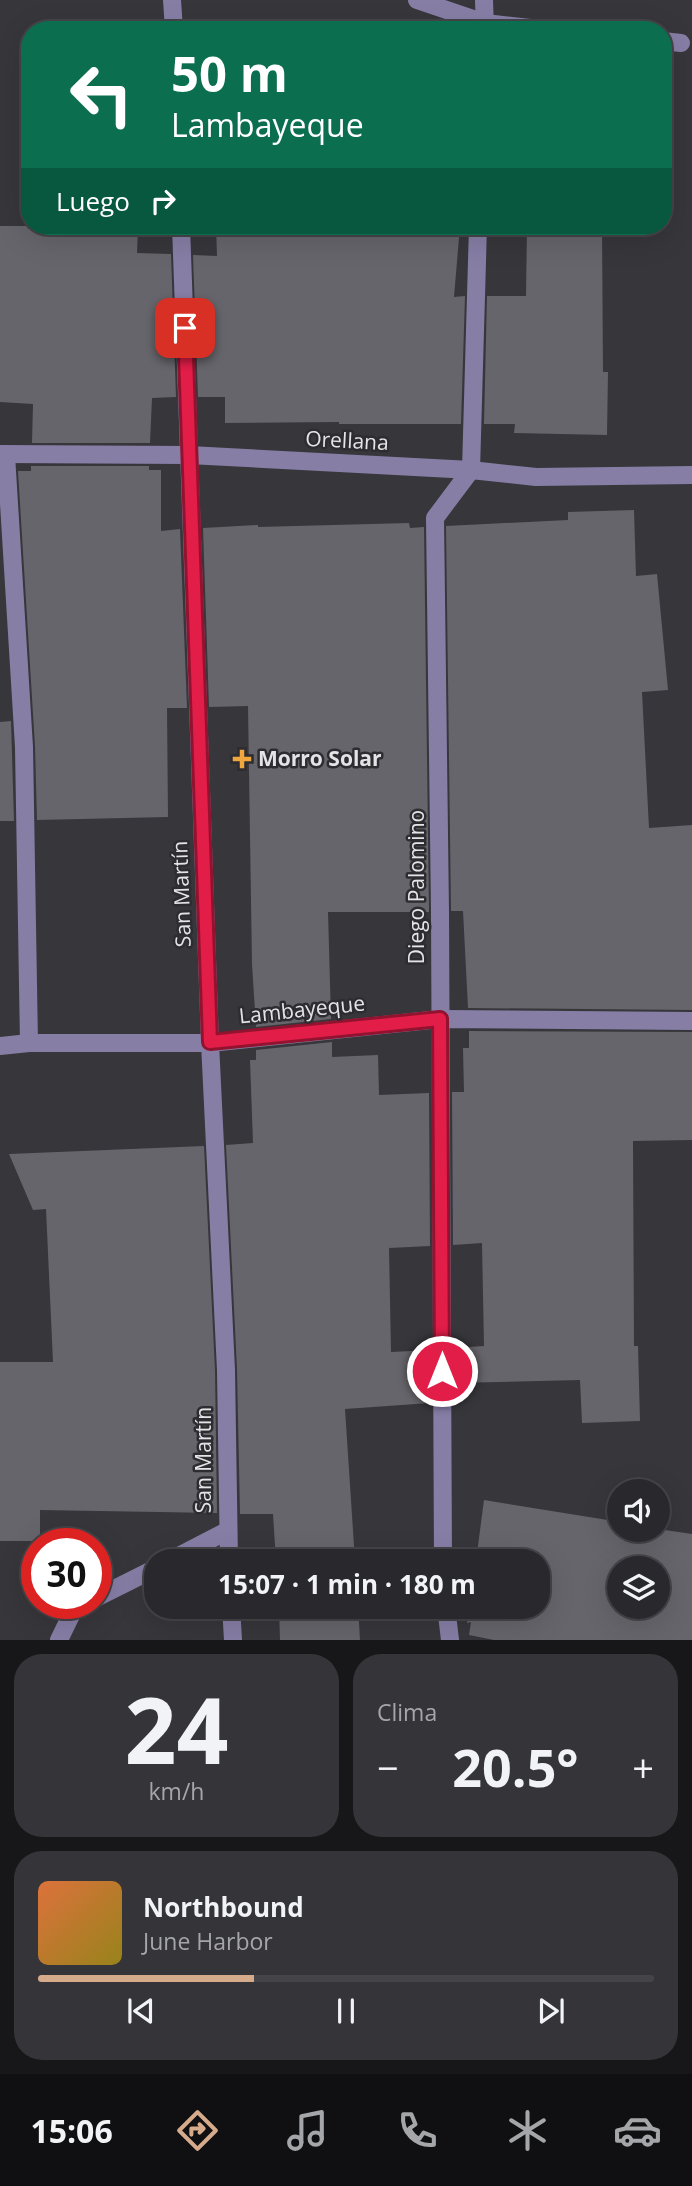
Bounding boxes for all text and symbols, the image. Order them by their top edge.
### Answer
text: 50 m [171,40,288,106]
icon: left [56,49,147,140]
text: Lambayeque [171,103,364,146]
icon: right [144,182,182,220]
text: Luego [56,183,130,219]
pin [155,298,215,358]
icon: arrive [166,309,204,347]
street label: Orellana [305,424,389,456]
place label: Morro Solar [258,744,382,772]
marker: Morro Solar [232,749,252,769]
street label: Diego Palomino [402,810,430,964]
street label: San Martín [165,840,197,948]
street label: Lambayeque [238,988,366,1030]
position arrow [405,1334,479,1408]
street label: San Martín [189,1407,217,1513]
map controls [607,1479,670,1619]
button: sound [607,1479,670,1542]
speed limit sign: 30 [21,1528,112,1619]
button: layers [607,1556,670,1619]
text: 15:07 · 1 min · 180 m [218,1566,476,1602]
text: 24 [124,1667,229,1791]
text: Clima [377,1696,437,1728]
text: 20.5° [452,1731,579,1802]
text: − [377,1741,399,1793]
text: + [632,1741,654,1793]
text: km/h [149,1775,204,1807]
text: Northbound [143,1889,304,1925]
text: June Harbor [143,1925,273,1957]
icon: previous [122,1992,160,2030]
icon: pause [327,1992,365,2030]
icon: next [532,1992,570,2030]
icon: directions [173,2106,222,2155]
icon: music [283,2106,332,2155]
icon: phone [393,2106,442,2155]
icon: climate [503,2106,552,2155]
icon: car [613,2106,662,2155]
text: 15:06 [30,2109,113,2152]

